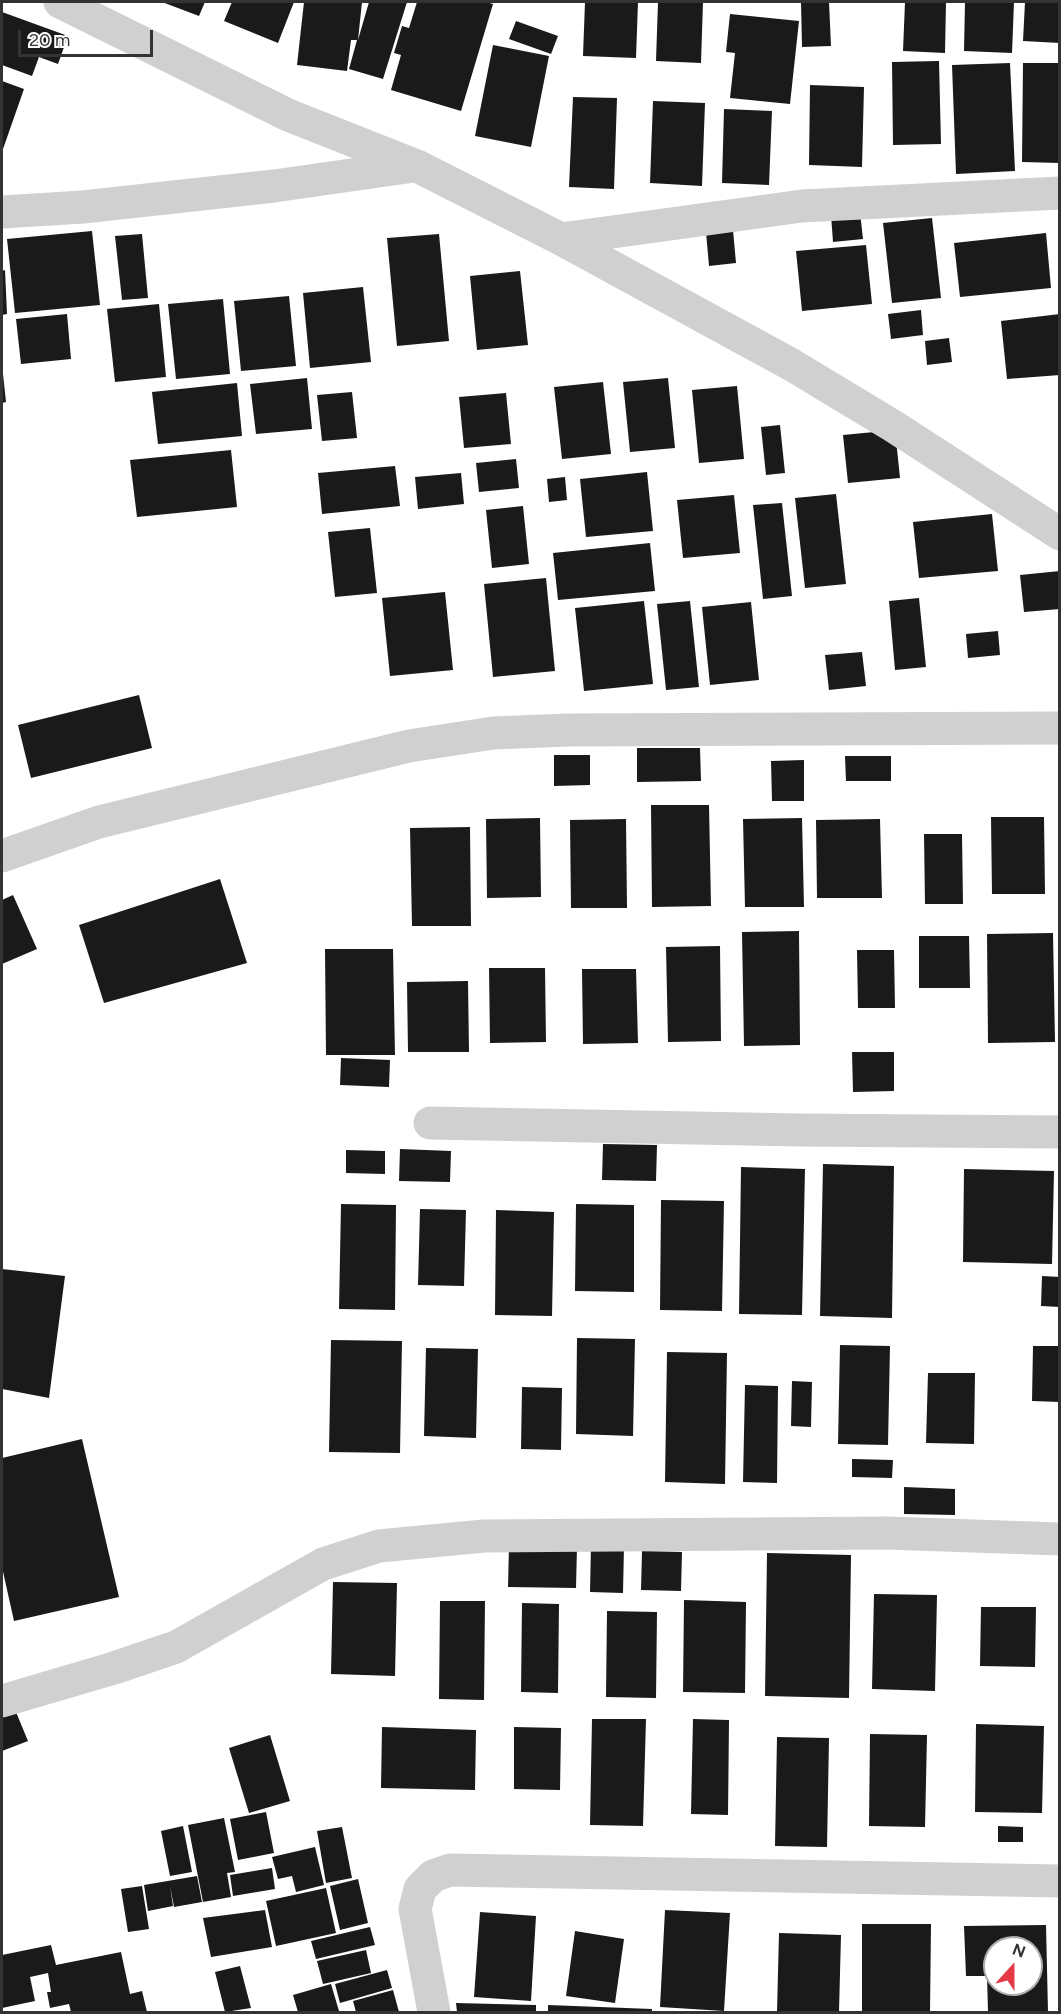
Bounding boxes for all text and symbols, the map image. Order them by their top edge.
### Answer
scale bar [21,18,156,56]
text: 20 m [29,29,70,51]
north arrow [983,1936,1043,1996]
text: N [1010,1940,1028,1962]

